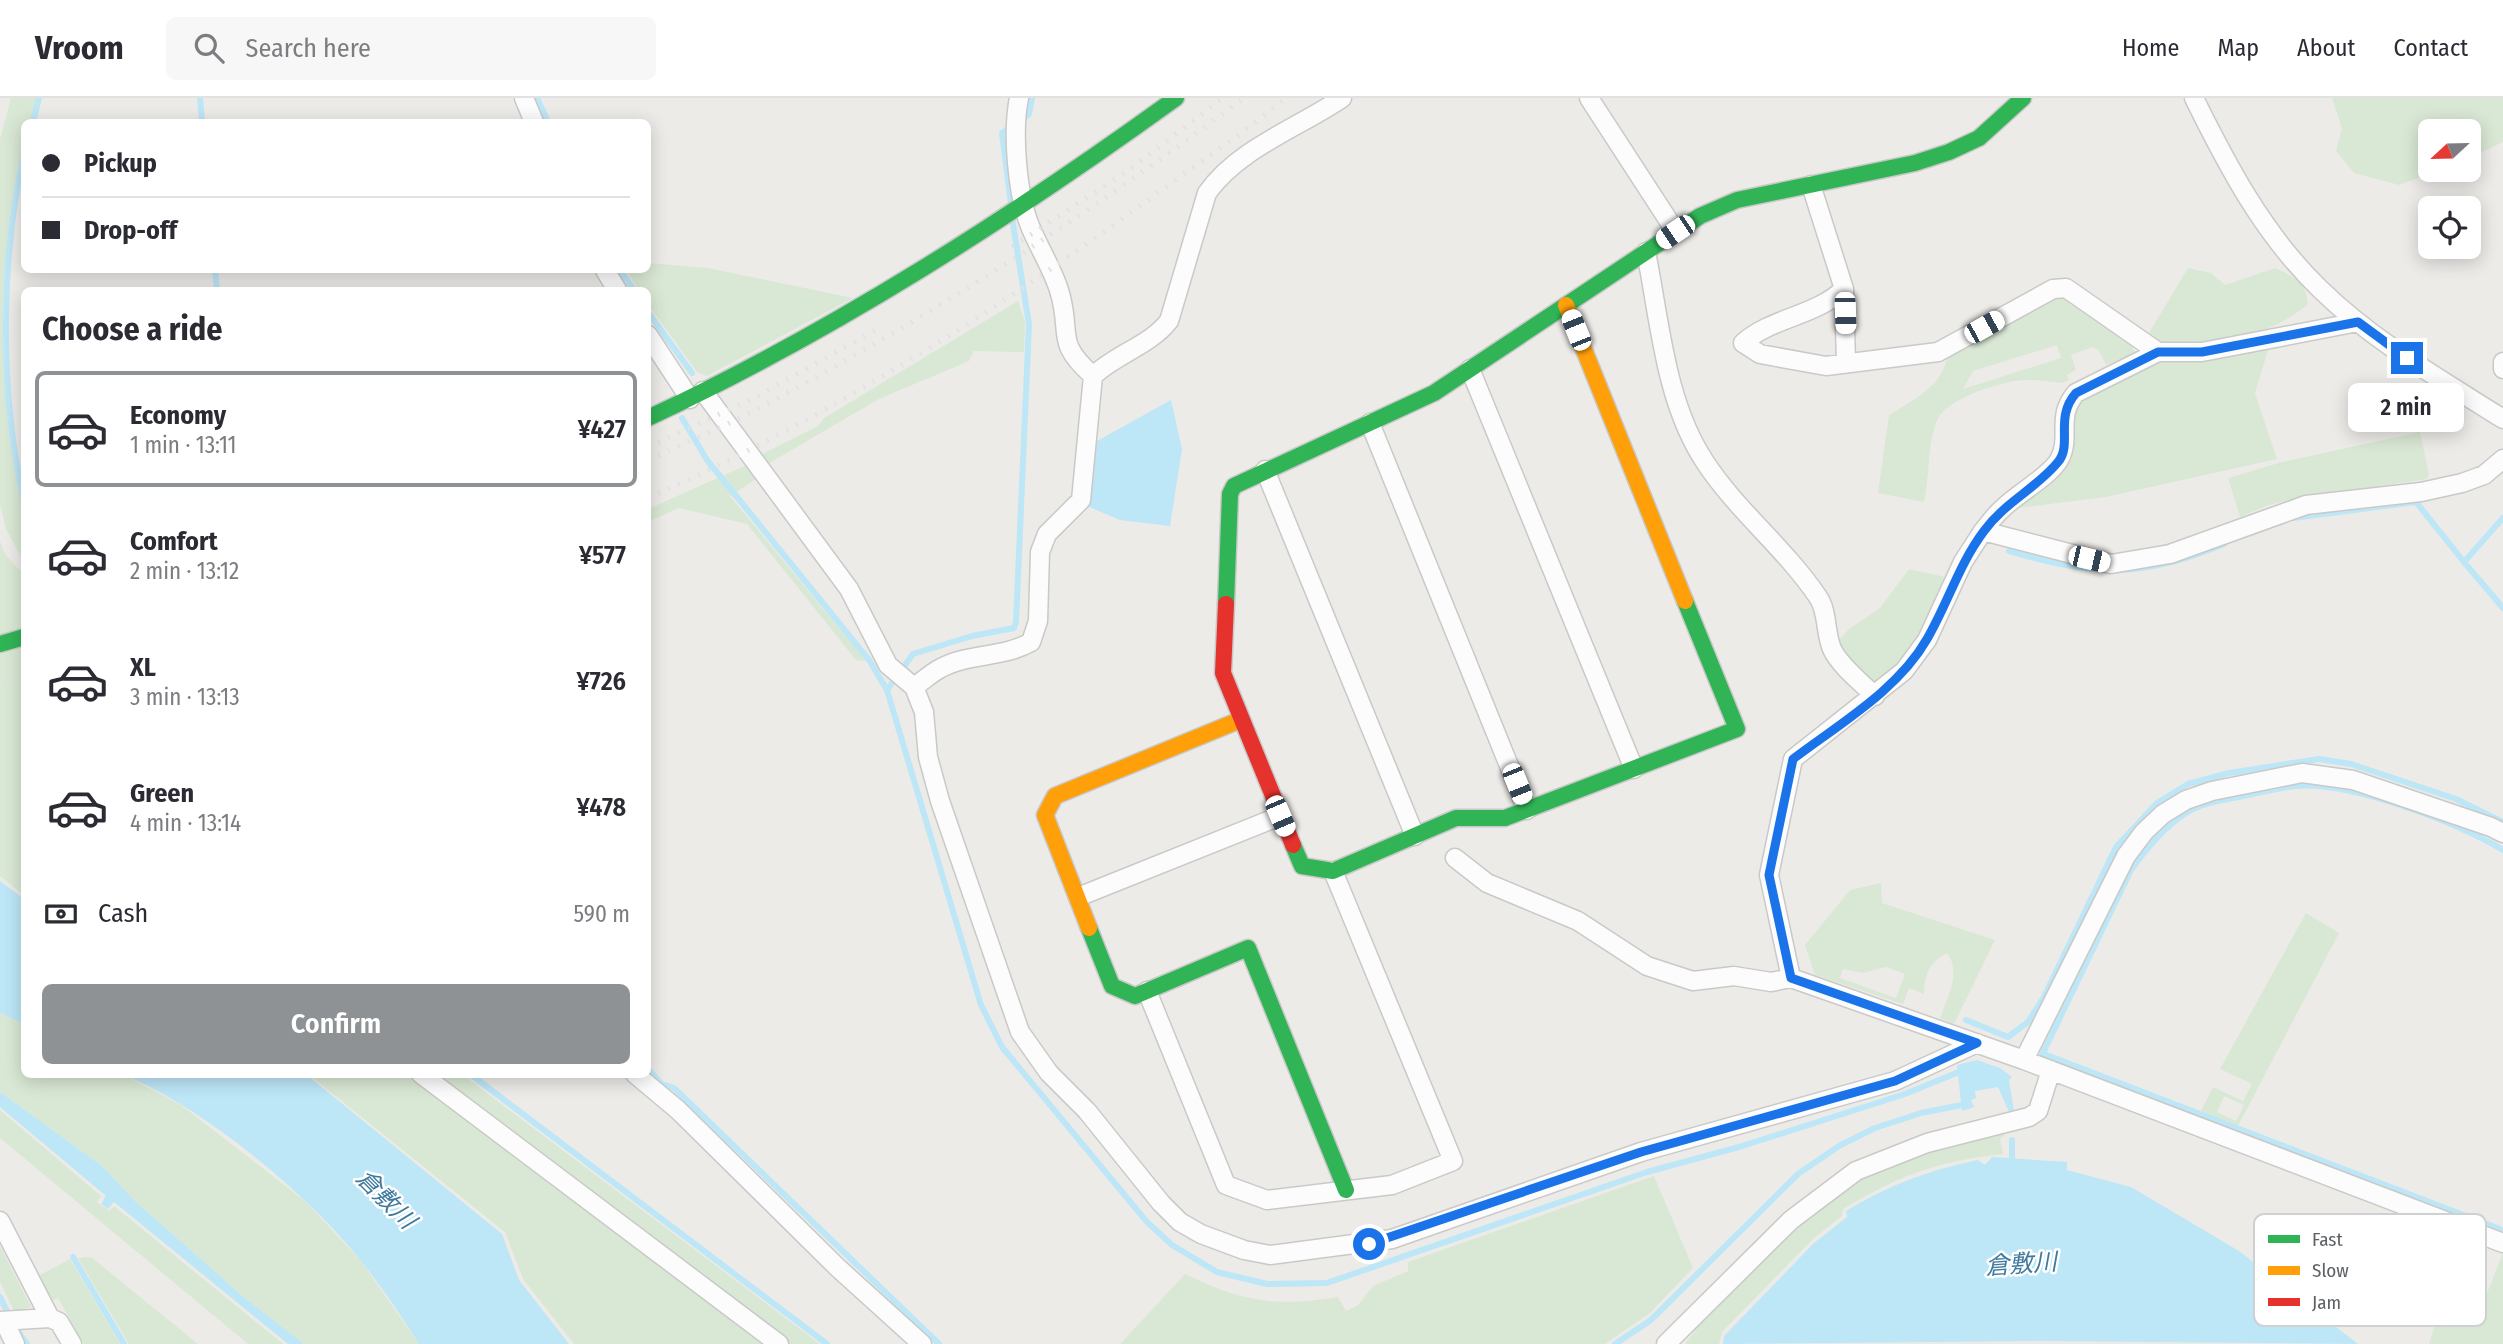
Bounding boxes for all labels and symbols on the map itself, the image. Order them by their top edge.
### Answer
north arrow [2418,119,2482,182]
car [1652,212,1699,252]
car [1834,292,1857,334]
car [1559,307,1594,353]
car [1961,308,2008,346]
route end [2391,342,2423,374]
callout: 2 min [2349,382,2465,432]
car [2067,544,2112,574]
car [1500,761,1535,807]
car [1263,793,1298,839]
water label: 倉敷川 [351,1164,423,1236]
legend [2254,1214,2486,1326]
route start [1353,1228,1385,1260]
text: Fast [2312,1228,2343,1251]
water label: 倉敷川 [1984,1247,2061,1280]
text: Slow [2312,1259,2349,1282]
text: Jam [2312,1291,2341,1314]

